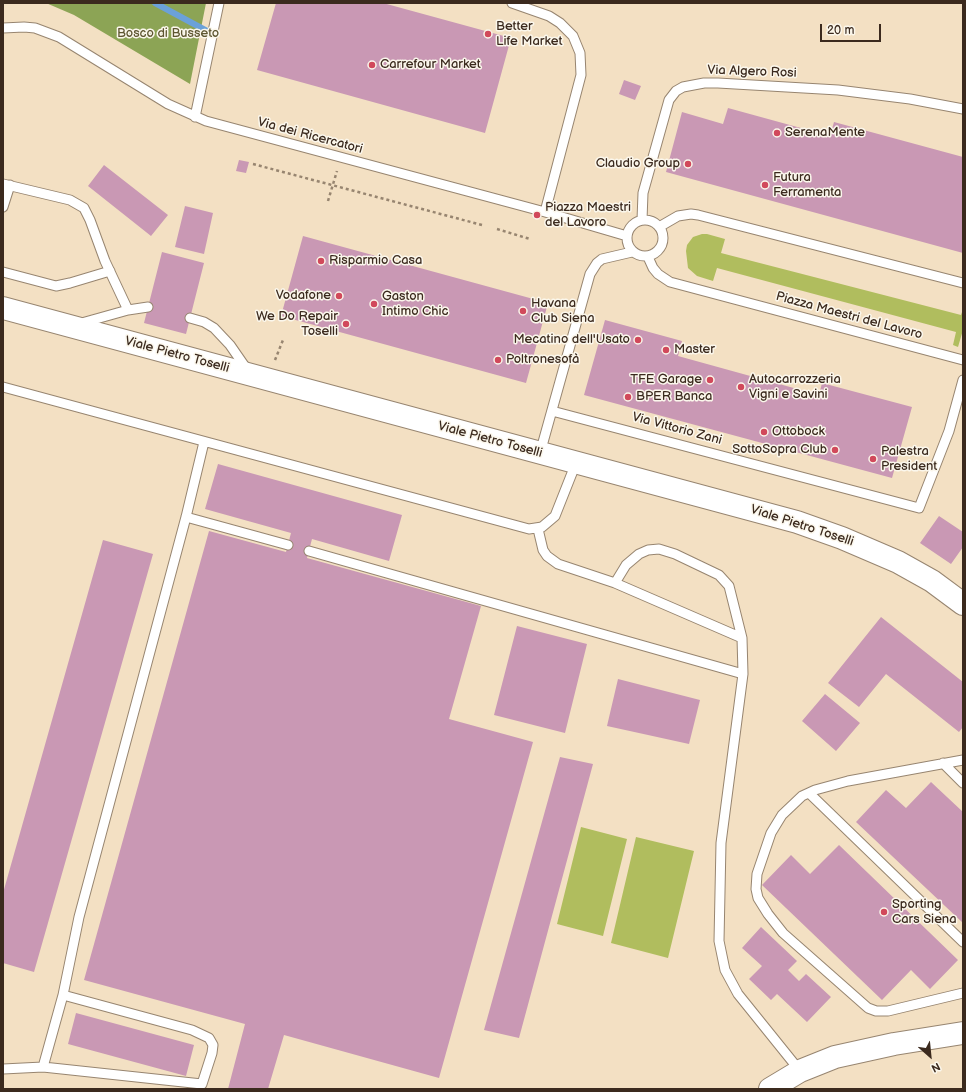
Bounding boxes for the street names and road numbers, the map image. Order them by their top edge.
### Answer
street label: Via Algero Rosi [707,63,797,81]
street label: Via dei Ricercatori [256,114,364,158]
street label: Piazza Maestri del Lavoro [774,289,924,343]
street label: Viale Pietro Toselli [123,334,231,376]
street label: Via Vittorio Zani [630,410,724,448]
street label: Viale Pietro Toselli [436,419,544,461]
street label: Viale Pietro Toselli [748,502,856,550]

